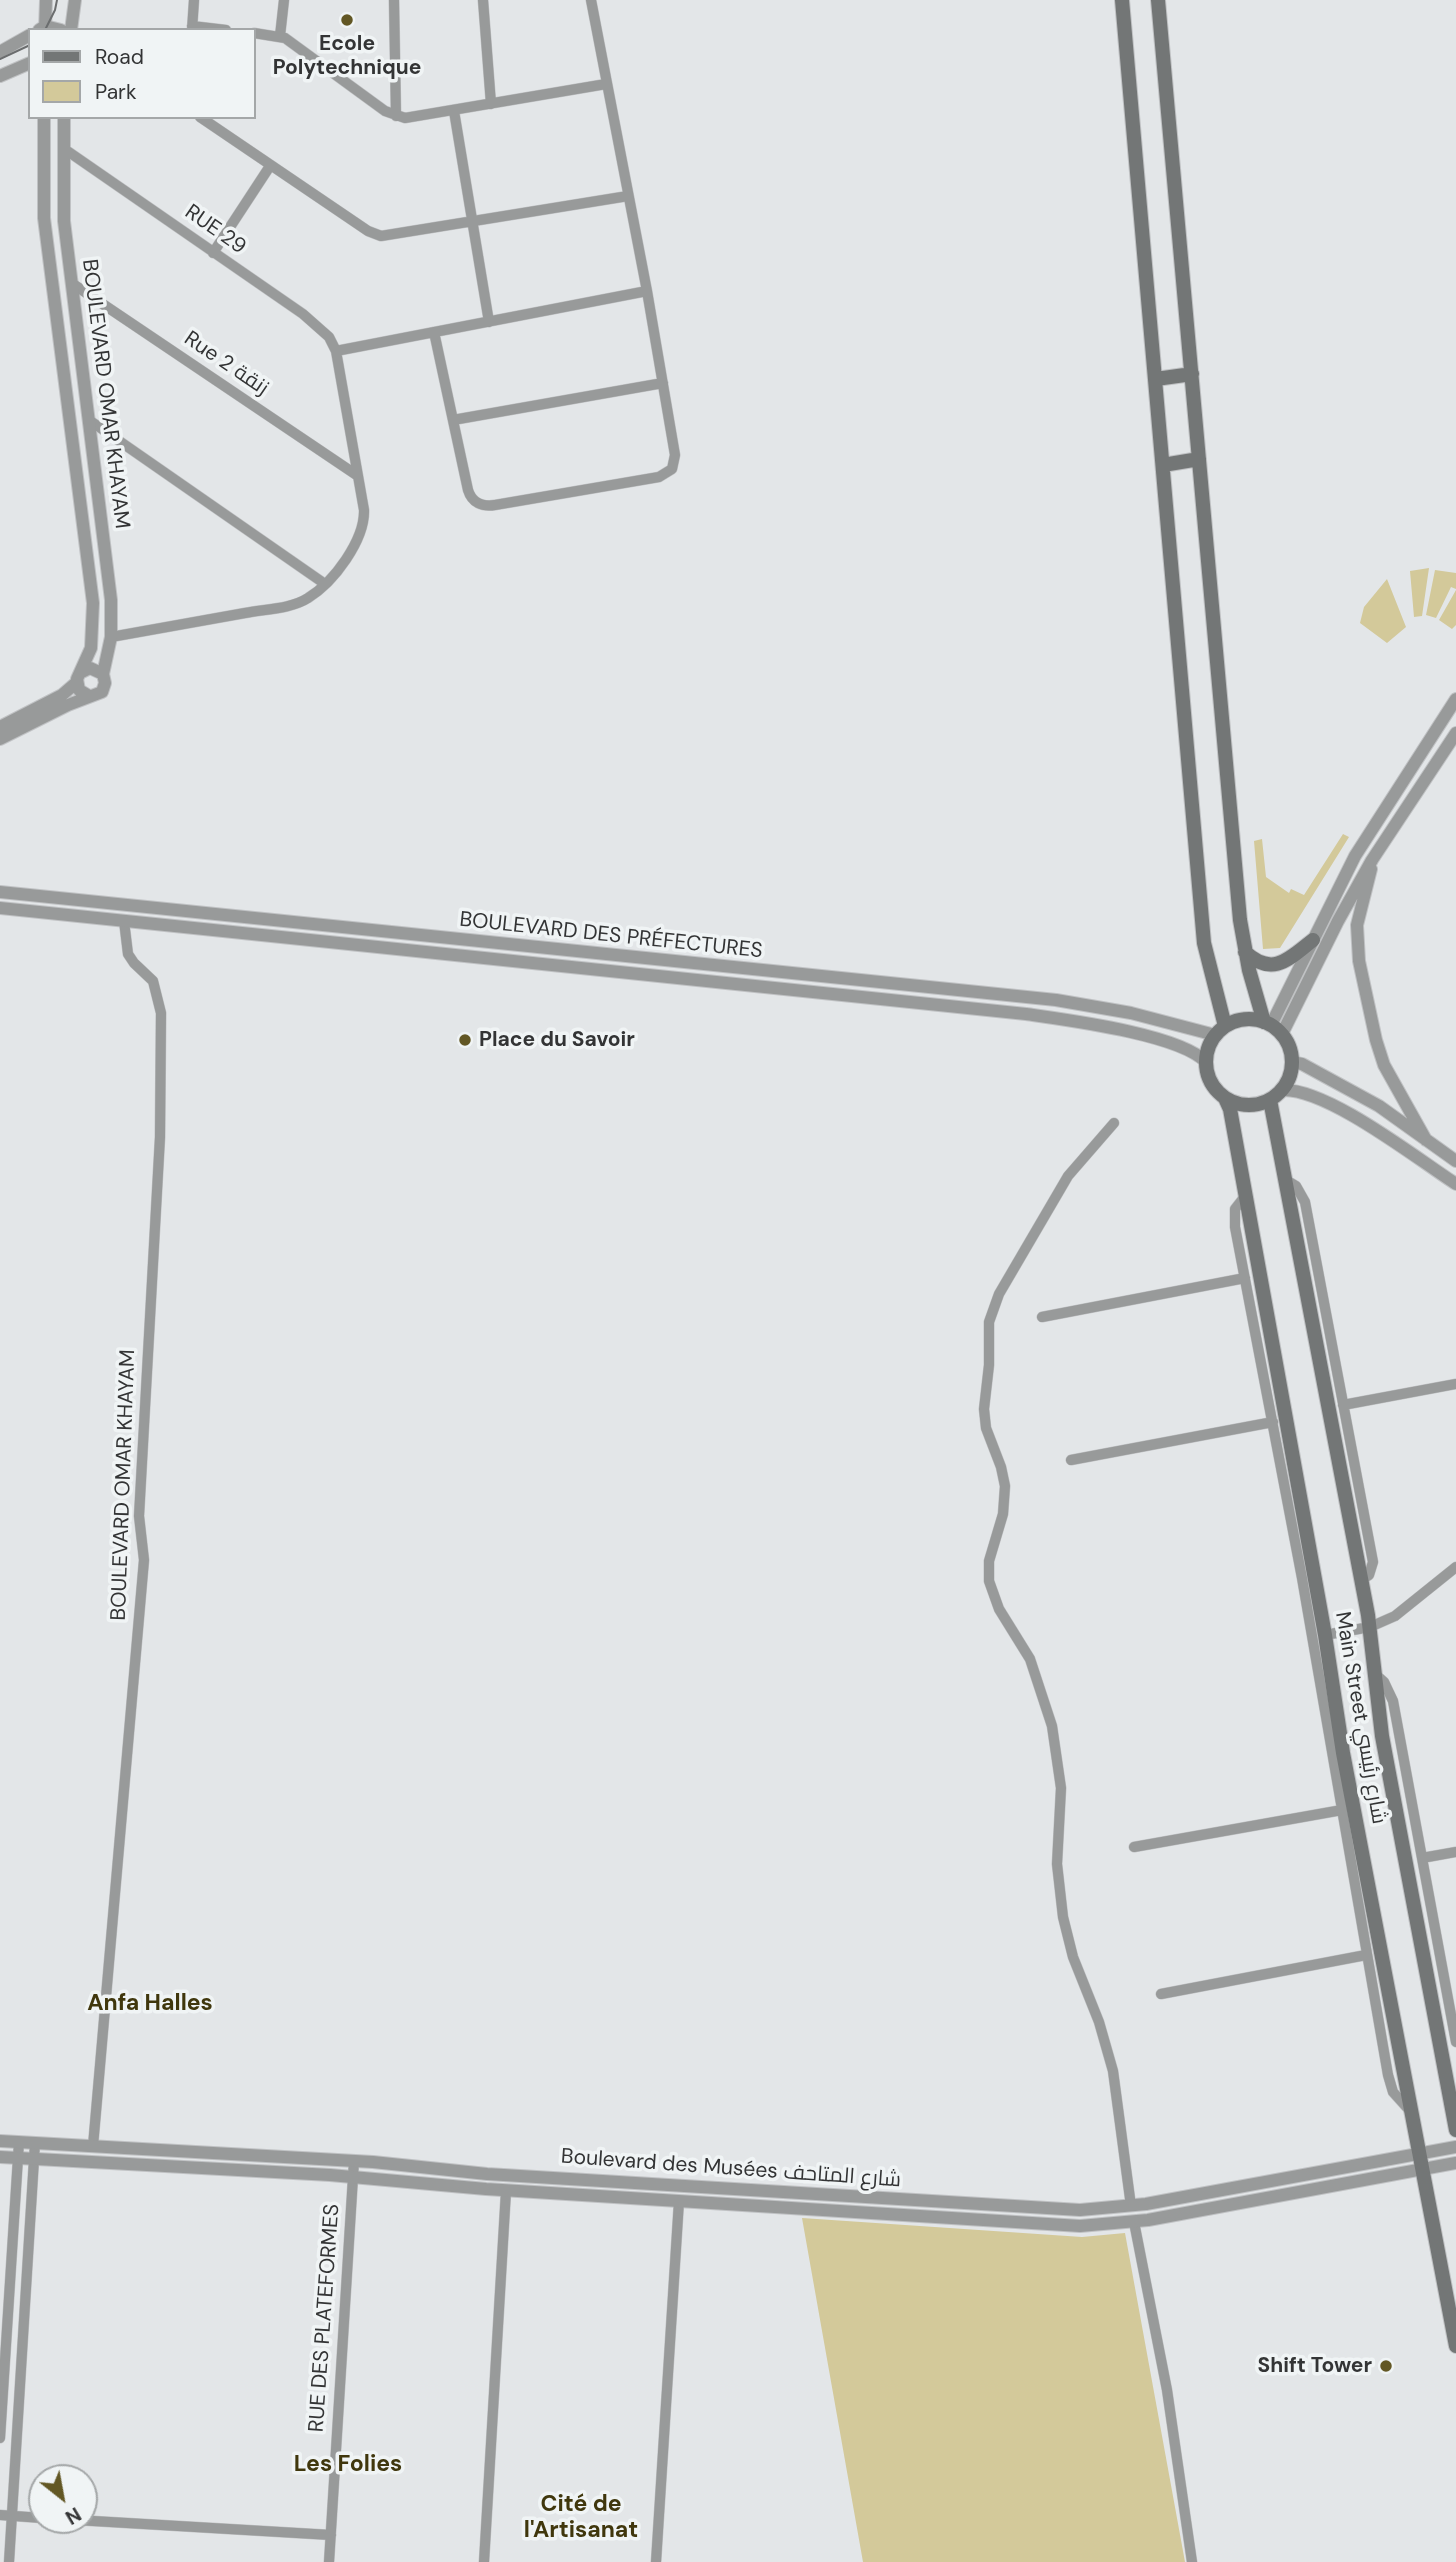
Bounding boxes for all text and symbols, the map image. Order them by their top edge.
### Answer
marker: Ecole Polytechnique [339,12,355,28]
legend [28,28,256,119]
place label: Ecole Polytechnique [273,31,421,81]
text: Road [95,43,144,71]
text: Park [95,78,136,106]
street label: RUE 29 [180,200,250,260]
street label: BOULEVARD OMAR KHAYAM [76,258,134,530]
street label: Rue 2 زنقة [179,327,273,401]
street label: BOULEVARD DES PRÉFECTURES [458,908,764,964]
place label: Place du Savoir [479,1027,635,1053]
marker: Place du Savoir [457,1032,473,1048]
street label: BOULEVARD OMAR KHAYAM [107,1349,141,1621]
street label: Main Street شارع رئيسي [1329,1610,1391,1826]
district label: Anfa Halles [87,1990,213,2018]
street label: Boulevard des Musées شارع المتاحف [560,2145,902,2193]
street label: RUE DES PLATEFORMES [304,2203,346,2433]
place label: Shift Tower [1258,2353,1372,2379]
marker: Shift Tower [1378,2358,1394,2374]
district label: Les Folies [294,2451,402,2479]
north arrow [28,2464,98,2534]
district label: Cité de l'Artisanat [524,2491,638,2545]
text: N [61,2501,85,2530]

